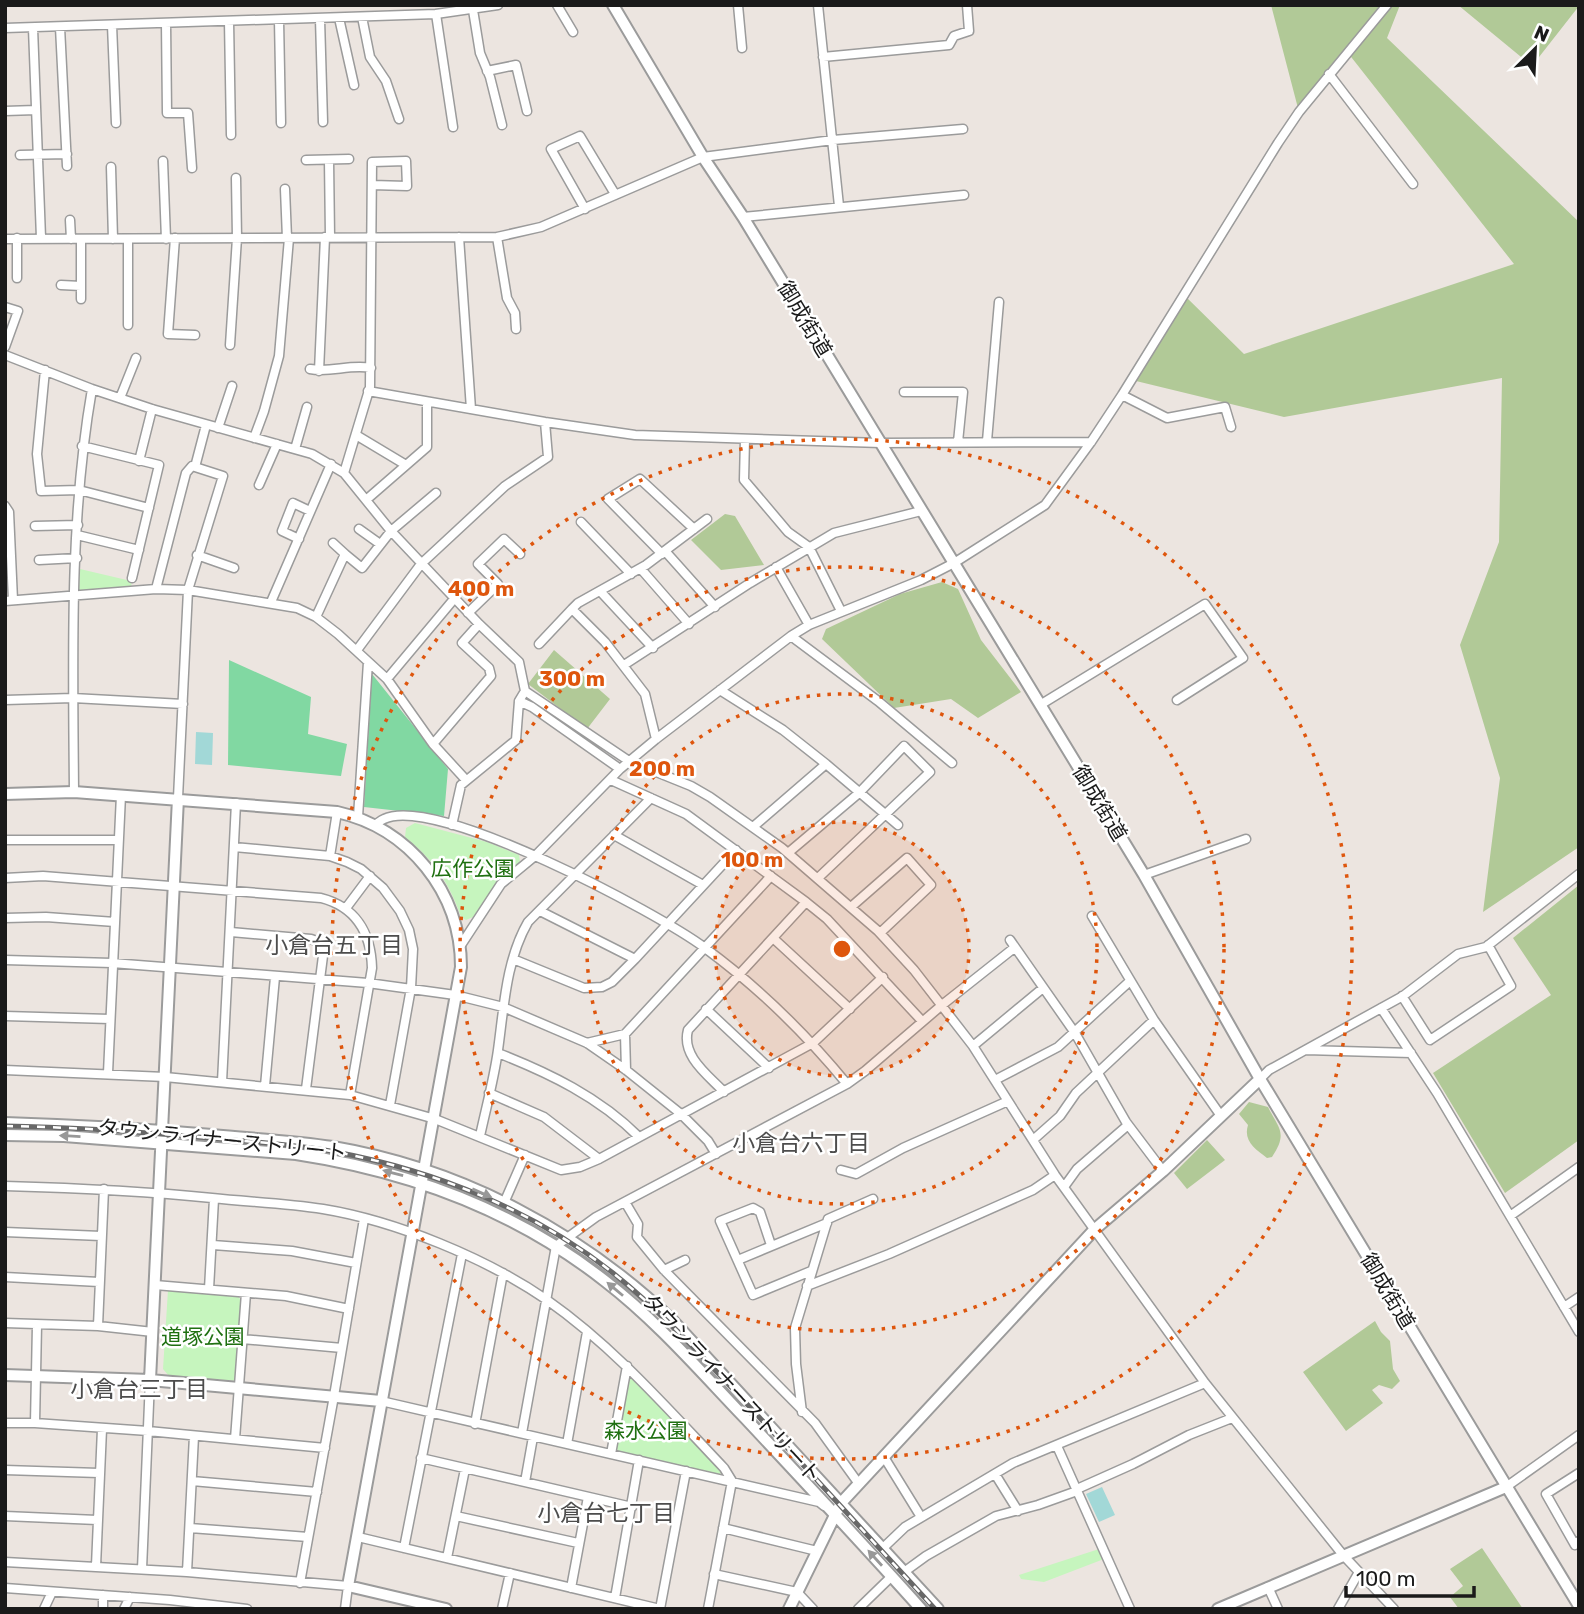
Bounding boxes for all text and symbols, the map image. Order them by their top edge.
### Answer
north arrow [1500,14,1570,84]
text: N [1531,21,1553,47]
street label: 御成街道 [773,277,837,361]
text: 400 m [448,576,514,601]
text: 300 m [539,666,605,691]
text: 200 m [629,756,695,781]
street label: 御成街道 [1068,761,1132,845]
text: 100 m [721,847,783,872]
park label: 広作公園 [431,856,515,881]
district label: 小倉台五丁目 [265,931,403,959]
centre of rings [830,937,854,961]
street label: タウンライナーストリート [96,1114,348,1166]
district label: 小倉台六丁目 [732,1129,870,1157]
one-way arrow [59,1131,81,1142]
one-way arrow [382,1168,403,1178]
one-way arrow [472,1187,492,1199]
street label: 御成街道 [1356,1249,1420,1333]
one-way arrow [606,1281,624,1297]
street label: タウンライナーストリート [637,1288,827,1488]
park label: 道塚公園 [161,1324,245,1349]
district label: 小倉台三丁目 [70,1375,208,1403]
park label: 森水公園 [604,1418,688,1443]
district label: 小倉台七丁目 [537,1499,675,1527]
one-way arrow [867,1549,883,1567]
scale bar [1346,1554,1474,1598]
text: 100 m [1356,1566,1415,1591]

